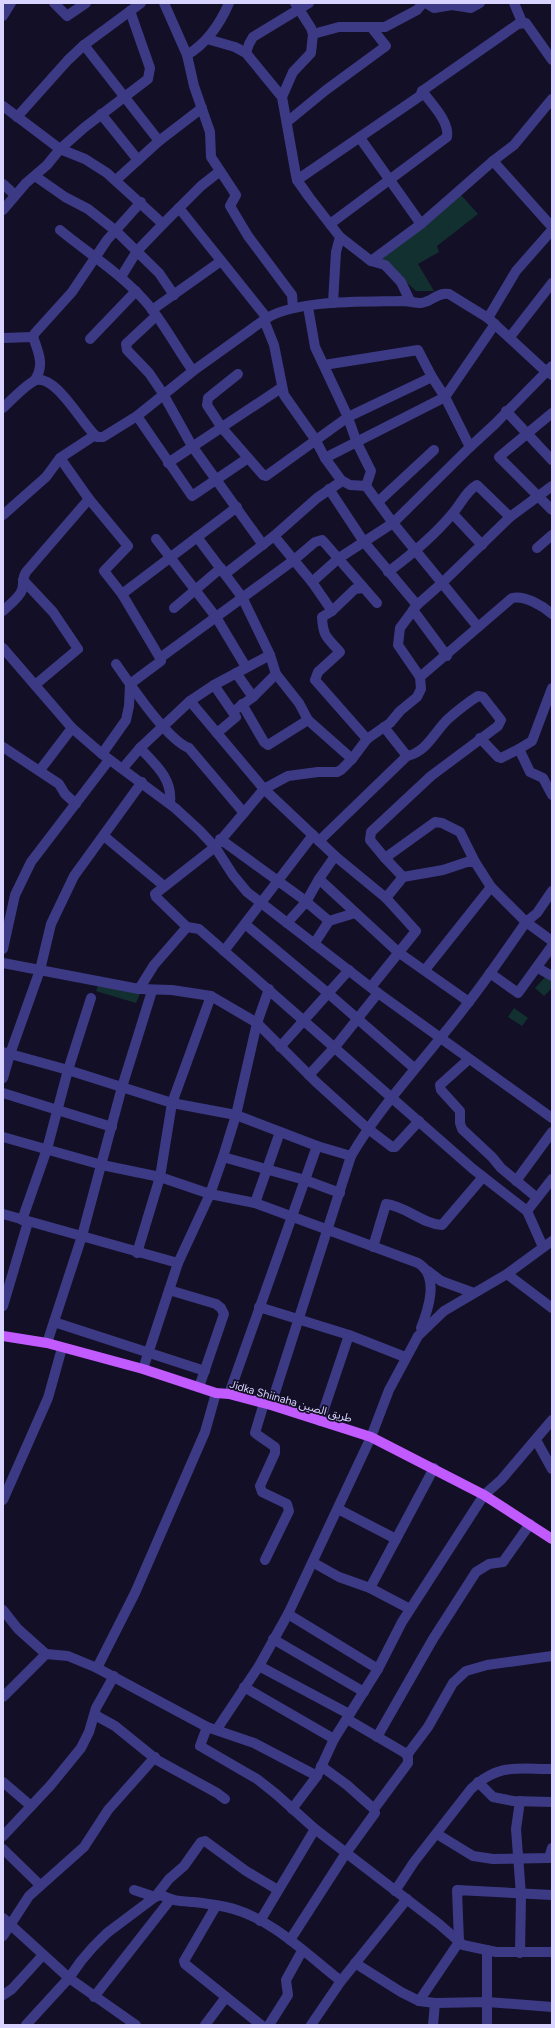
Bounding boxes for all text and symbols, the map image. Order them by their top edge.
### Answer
street label: Jidka Shiinaha طريق الصين [228,1378,354,1425]

